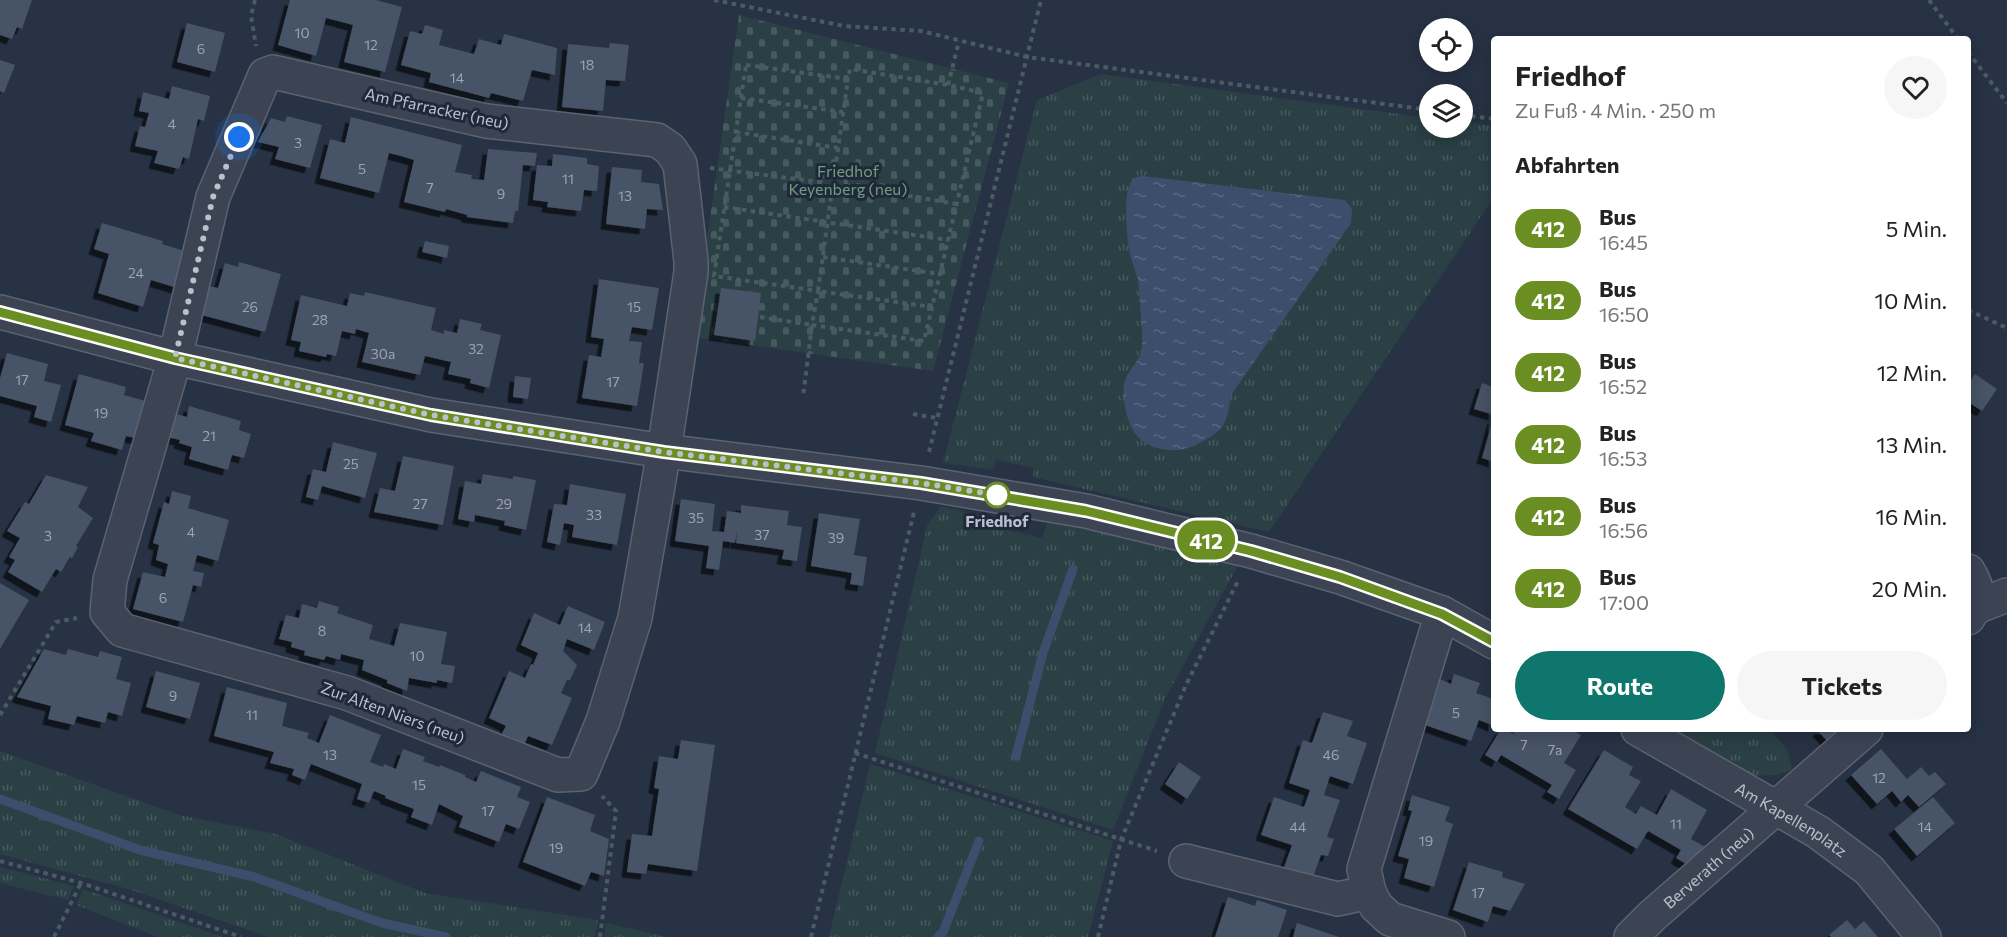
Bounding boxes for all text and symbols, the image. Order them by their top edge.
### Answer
map controls [1419,18,1473,138]
button: locate [1419,18,1473,72]
house number: 10 [294,24,310,41]
house number: 12 [364,36,378,53]
house number: 6 [197,40,205,57]
house number: 18 [580,56,594,73]
button: heart [1884,56,1947,119]
text: Friedhof [1515,58,1626,92]
house number: 14 [450,69,465,86]
street label: Am Pfarracker (neu) [363,83,511,133]
button: layers [1419,84,1473,138]
text: Zu Fuß · 4 Min. · 250 m [1515,98,1716,122]
house number: 4 [168,115,177,132]
your location [224,122,254,152]
house number: 3 [294,134,302,151]
text: Abfahrten [1515,151,1619,178]
house number: 5 [358,160,366,177]
park label: Friedhof Keyenberg (neu) [789,161,907,198]
house number: 11 [562,170,574,187]
house number: 7 [426,179,434,196]
house number: 9 [497,185,505,202]
house number: 13 [618,187,632,204]
text: Bus [1599,203,1636,230]
text: 5 Min. [1886,215,1947,242]
text: 412 [1531,216,1565,241]
text: 16:45 [1599,230,1648,254]
house number: 24 [128,264,145,281]
text: Bus [1599,275,1636,302]
text: 10 Min. [1875,287,1947,314]
text: 412 [1531,288,1565,313]
house number: 26 [242,298,258,315]
house number: 15 [627,298,641,315]
text: 16:50 [1599,302,1649,326]
house number: 28 [312,311,328,328]
house number: 32 [468,340,484,357]
house number: 30a [371,345,395,362]
text: Bus [1599,347,1636,374]
text: 12 Min. [1877,359,1947,386]
text: 412 [1531,360,1565,385]
house number: 17 [15,371,29,388]
house number: 17 [606,373,620,390]
text: 16:52 [1599,374,1647,398]
house number: 19 [94,404,108,421]
text: Bus [1599,419,1636,446]
house number: 21 [202,427,216,444]
text: 13 Min. [1876,431,1947,458]
text: 412 [1531,432,1565,457]
text: 16:53 [1599,446,1647,470]
house number: 25 [343,455,359,472]
marker: Friedhof [984,482,1010,508]
text: Bus [1599,491,1636,518]
house number: 27 [412,495,428,512]
house number: 29 [496,495,512,512]
text: 16 Min. [1876,503,1947,530]
text: 412 [1531,504,1565,529]
house number: 33 [586,506,602,523]
house number: 35 [688,509,704,526]
place label: Friedhof [965,511,1029,530]
text: 16:56 [1599,518,1648,542]
line badge: 412 [1172,520,1240,560]
house number: 4 [187,523,196,540]
house number: 37 [754,526,770,543]
house number: 3 [44,527,52,544]
text: 412 [1189,528,1223,553]
house number: 39 [828,529,844,546]
text: Bus [1599,563,1636,590]
text: 20 Min. [1872,575,1947,602]
text: 412 [1531,576,1565,601]
house number: 6 [159,589,167,606]
text: 17:00 [1599,590,1649,614]
house number: 14 [578,619,593,636]
house number: 8 [318,622,326,639]
house number: 10 [409,647,425,664]
button: Route [1515,651,1725,720]
button: Tickets [1737,651,1947,720]
street label: Zur Alten Niers (neu) [319,677,467,747]
house number: 9 [169,687,177,704]
house number: 5 [1452,704,1460,721]
house number: 11 [246,706,258,723]
house number: 7 [1520,736,1528,753]
house number: 7a [1548,741,1562,758]
house number: 13 [323,746,337,763]
house number: 46 [1323,746,1339,763]
house number: 12 [1872,769,1886,786]
house number: 15 [412,776,426,793]
street label: Am Kapellenplatz [1733,778,1851,860]
house number: 17 [481,802,495,819]
house number: 11 [1670,815,1682,832]
house number: 44 [1290,818,1307,835]
house number: 14 [1918,818,1933,835]
street label: Berverath (neu) [1659,822,1757,912]
house number: 19 [1419,832,1433,849]
house number: 19 [549,839,563,856]
house number: 17 [1471,884,1485,901]

